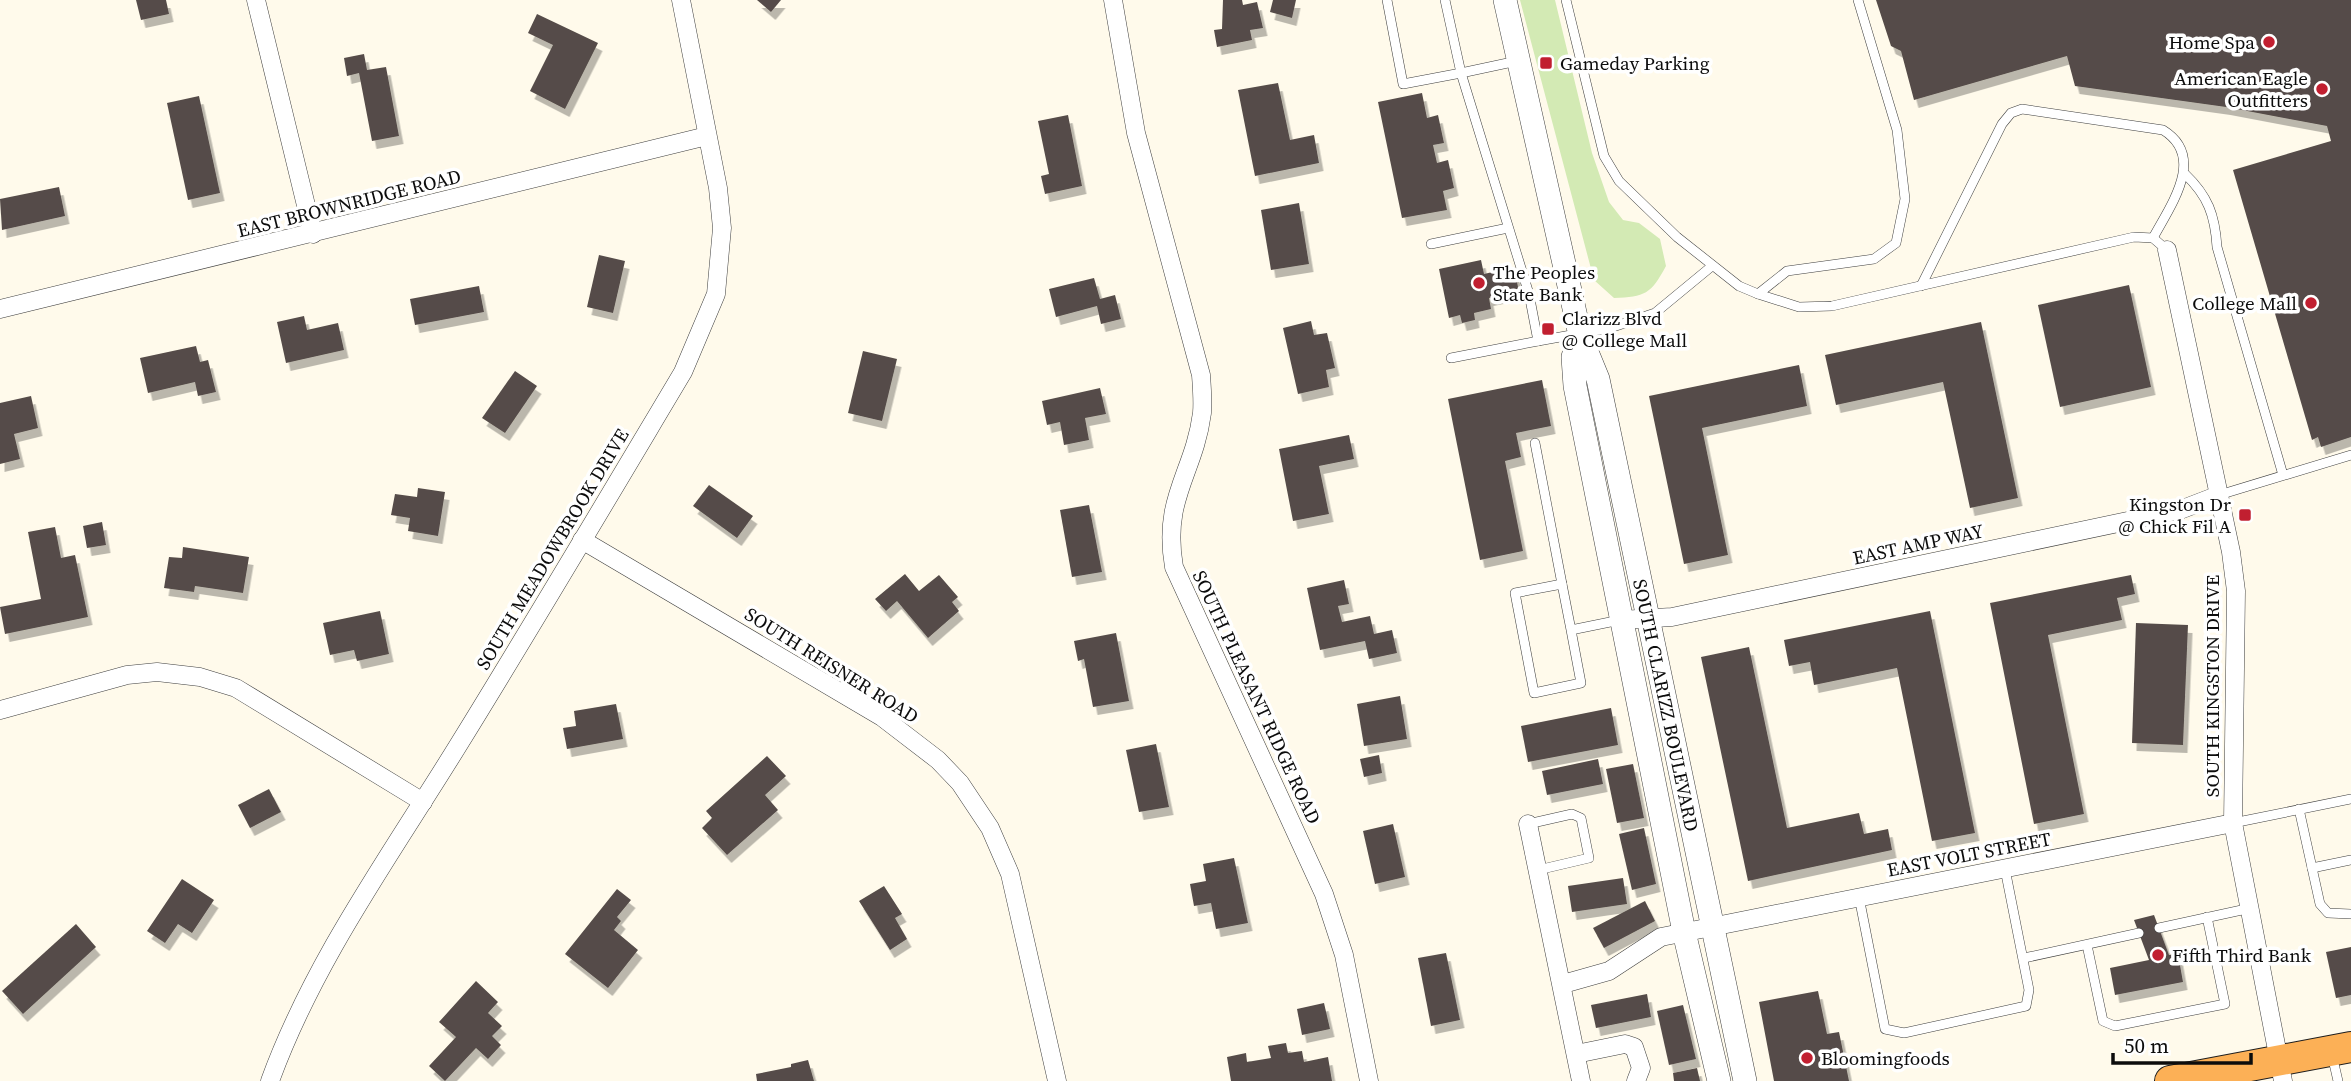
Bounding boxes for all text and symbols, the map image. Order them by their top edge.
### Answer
place label: Home Spa [2168,29,2255,55]
marker: Home Spa [2261,34,2277,50]
place label: Gameday Parking [1560,50,1710,76]
marker: Gameday Parking [1538,55,1554,71]
place label: American Eagle Outfitters [2174,65,2308,113]
marker: American Eagle Outfitters [2314,81,2330,97]
street label: EAST BROWNRIDGE ROAD [234,163,464,243]
place label: The Peoples State Bank [1493,259,1595,307]
marker: The Peoples State Bank [1471,275,1487,291]
place label: College Mall [2192,290,2297,316]
marker: College Mall [2303,295,2319,311]
place label: Clarizz Blvd @ College Mall [1562,305,1687,353]
marker: Clarizz Blvd @ College Mall [1540,321,1556,337]
street label: SOUTH MEADOWBROOK DRIVE [470,424,634,674]
place label: Kingston Dr @ Chick Fil A [2119,491,2231,539]
marker: Kingston Dr @ Chick Fil A [2237,507,2253,523]
street label: EAST AMP WAY [1850,517,1986,571]
street label: SOUTH PLEASANT RIDGE ROAD [1187,566,1327,828]
street label: SOUTH KINGSTON DRIVE [2199,575,2225,797]
street label: SOUTH CLARIZZ BOULEVARD [1627,577,1705,834]
street label: SOUTH REISNER ROAD [740,601,924,729]
street label: EAST VOLT STREET [1885,825,2054,883]
place label: Fifth Third Bank [2172,942,2312,968]
marker: Fifth Third Bank [2150,947,2166,963]
scale bar [2113,1021,2251,1066]
text: 50 m [2124,1031,2169,1060]
place label: Bloomingfoods [1821,1045,1950,1071]
marker: Bloomingfoods [1799,1050,1815,1066]

